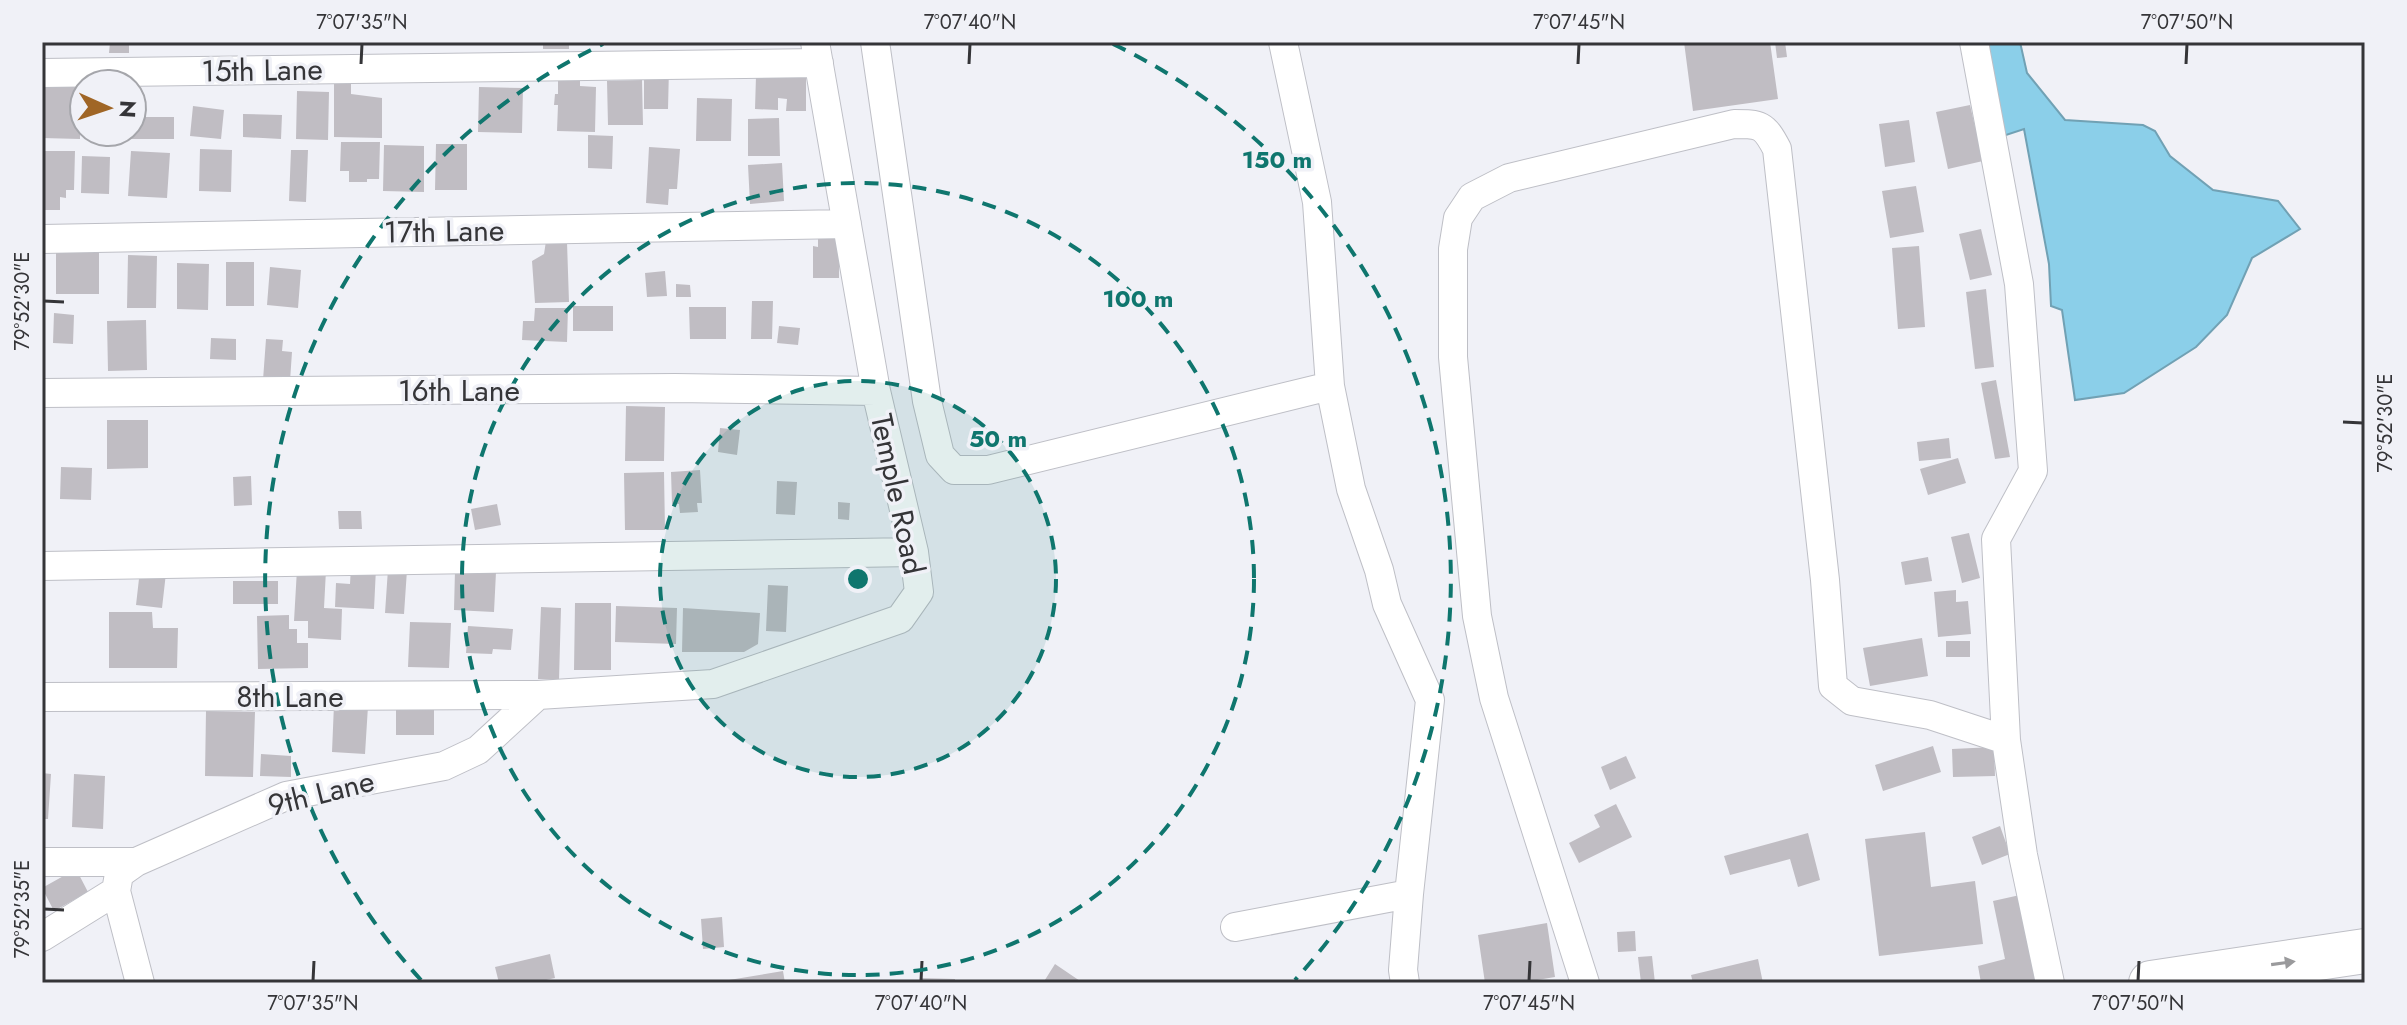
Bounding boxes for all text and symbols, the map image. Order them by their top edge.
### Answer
text: 7°07'35"N [316,8,408,37]
text: 7°07'40"N [924,8,1016,37]
text: 7°07'45"N [1533,8,1625,37]
text: 7°07'50"N [2141,8,2233,37]
street label: 15th Lane [201,47,323,93]
north arrow [68,68,148,148]
text: N [112,99,144,119]
text: 150 m [1242,142,1312,177]
street label: 17th Lane [383,208,505,254]
text: 79°52'30"E [8,251,37,351]
text: 100 m [1103,281,1173,316]
street label: 16th Lane [398,369,520,412]
text: 79°52'30"E [2371,373,2400,473]
street label: Temple Road [860,410,936,578]
text: 50 m [969,421,1027,456]
centre of rings [844,565,872,593]
street label: 8th Lane [236,675,344,718]
street label: 9th Lane [263,759,379,827]
text: 79°52'35"E [8,860,37,958]
one-way arrow [2271,956,2296,969]
text: 7°07'35"N [267,989,359,1018]
text: 7°07'40"N [875,989,967,1018]
text: 7°07'45"N [1483,989,1575,1018]
text: 7°07'50"N [2092,989,2184,1018]

